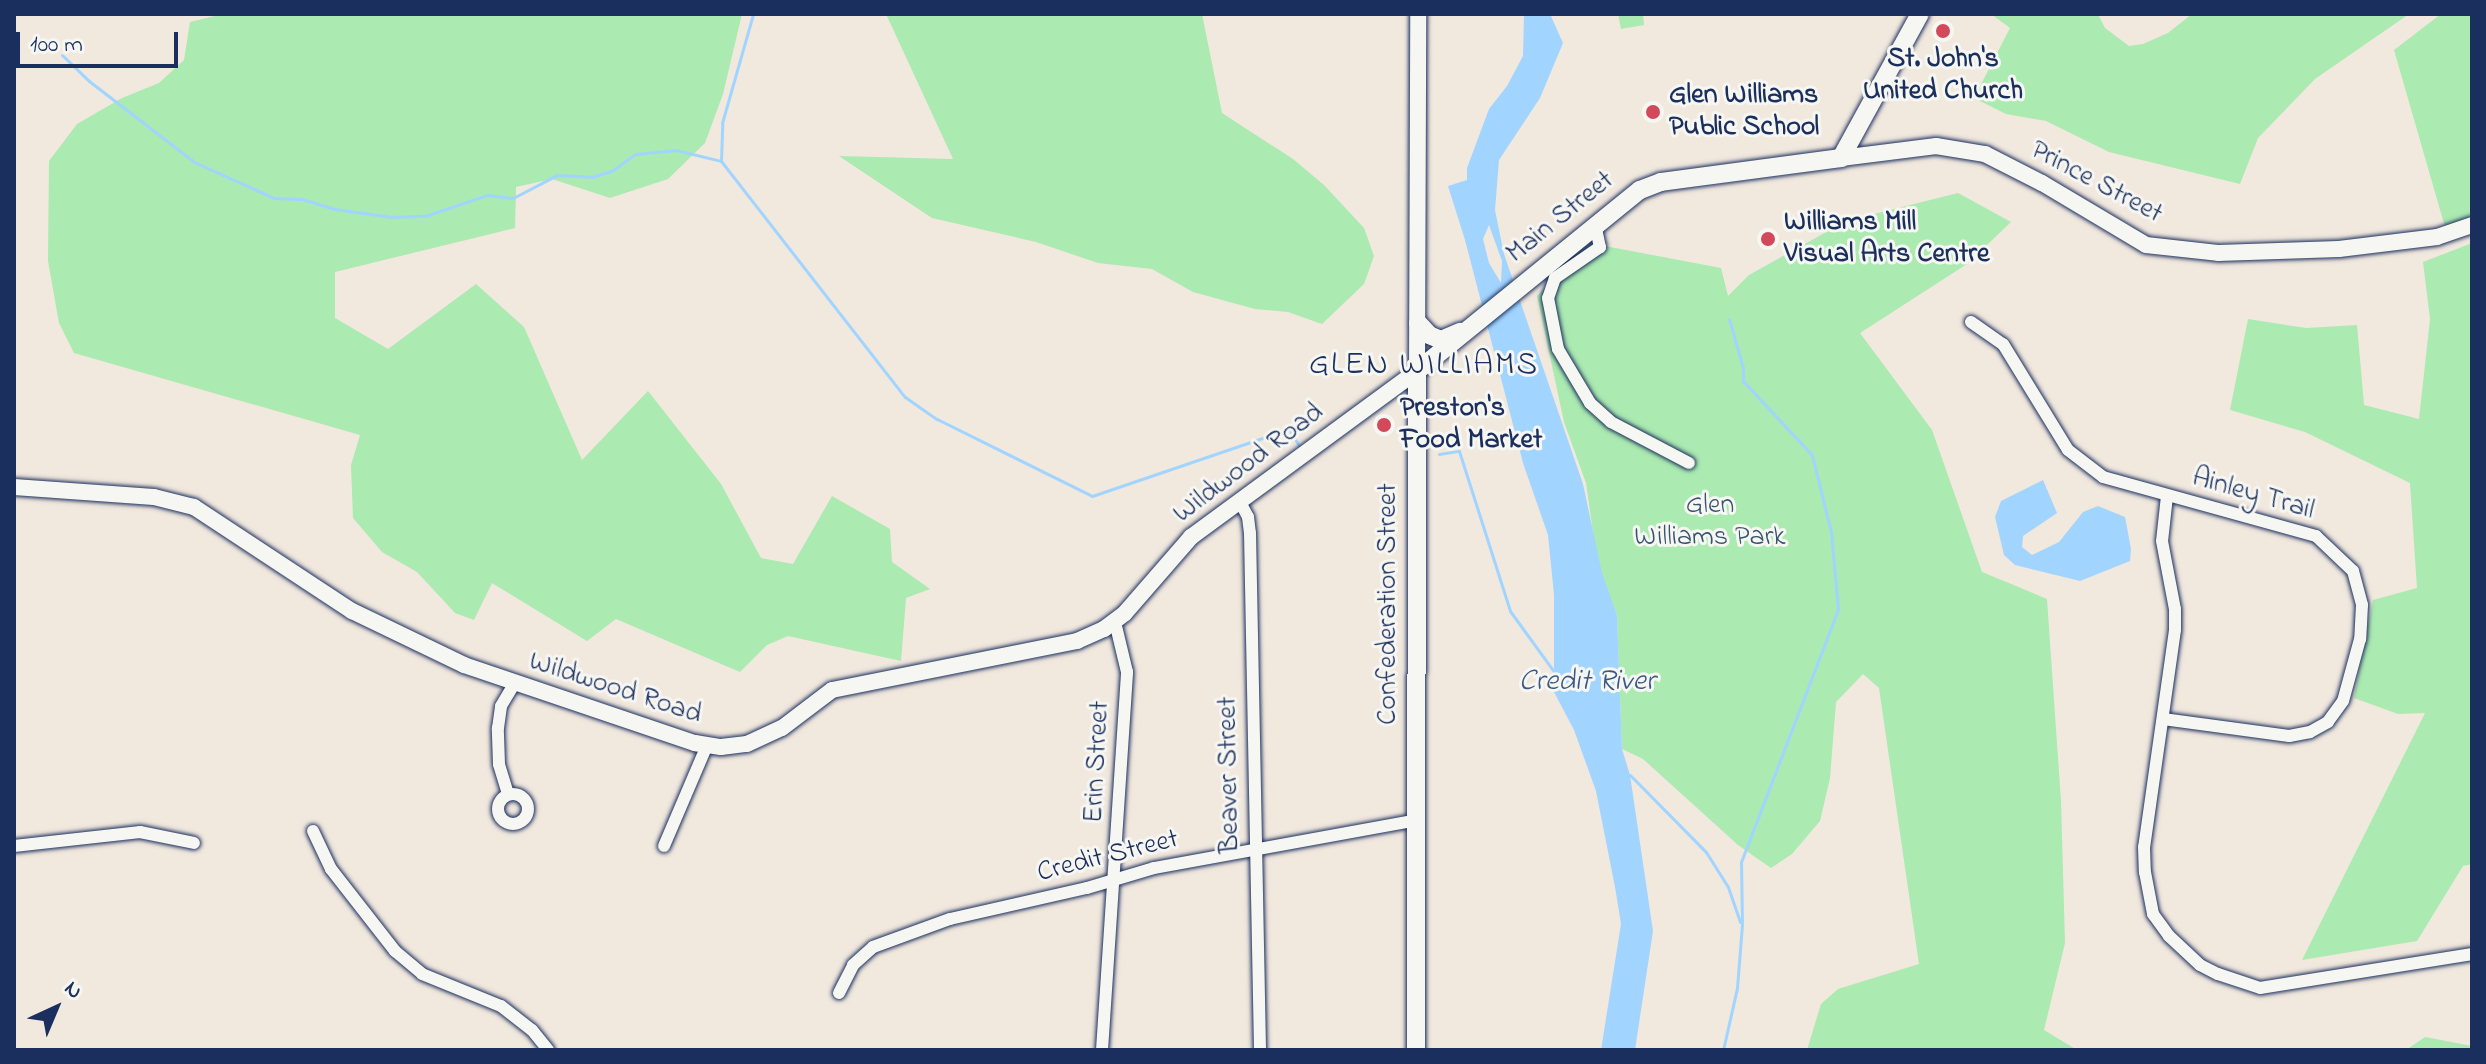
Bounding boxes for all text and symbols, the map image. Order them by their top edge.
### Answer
scale bar [20,16,182,66]
marker: St. John's United Church [1934,22,1952,40]
text: 100 m [30,28,83,63]
place label: St. John's United Church [1863,43,2023,109]
place label: Glen Williams Public School [1669,79,1819,145]
marker: Glen Williams Public School [1644,103,1662,121]
street label: Prince Street [2024,134,2168,232]
street label: Main Street [1500,165,1622,271]
place label: Williams Mill Visual Arts Centre [1784,206,1990,272]
marker: Williams Mill Visual Arts Centre [1759,230,1777,248]
district label: GLEN WILLIAMS [1309,347,1539,385]
place label: Preston's Food Market [1400,392,1542,458]
street label: Wildwood Road [1167,397,1331,531]
marker: Preston's Food Market [1375,416,1393,434]
street label: Ainley Trail [2188,462,2318,528]
street label: Confederation Street [1372,483,1406,725]
park label: Glen Williams Park [1634,489,1786,555]
street label: Wildwood Road [524,645,706,733]
water label: Credit River [1519,664,1655,700]
street label: Beaver Street [1212,696,1248,854]
street label: Erin Street [1078,700,1118,824]
street label: Credit Street [1034,823,1182,891]
north arrow [16,968,96,1048]
text: N [56,974,89,1007]

